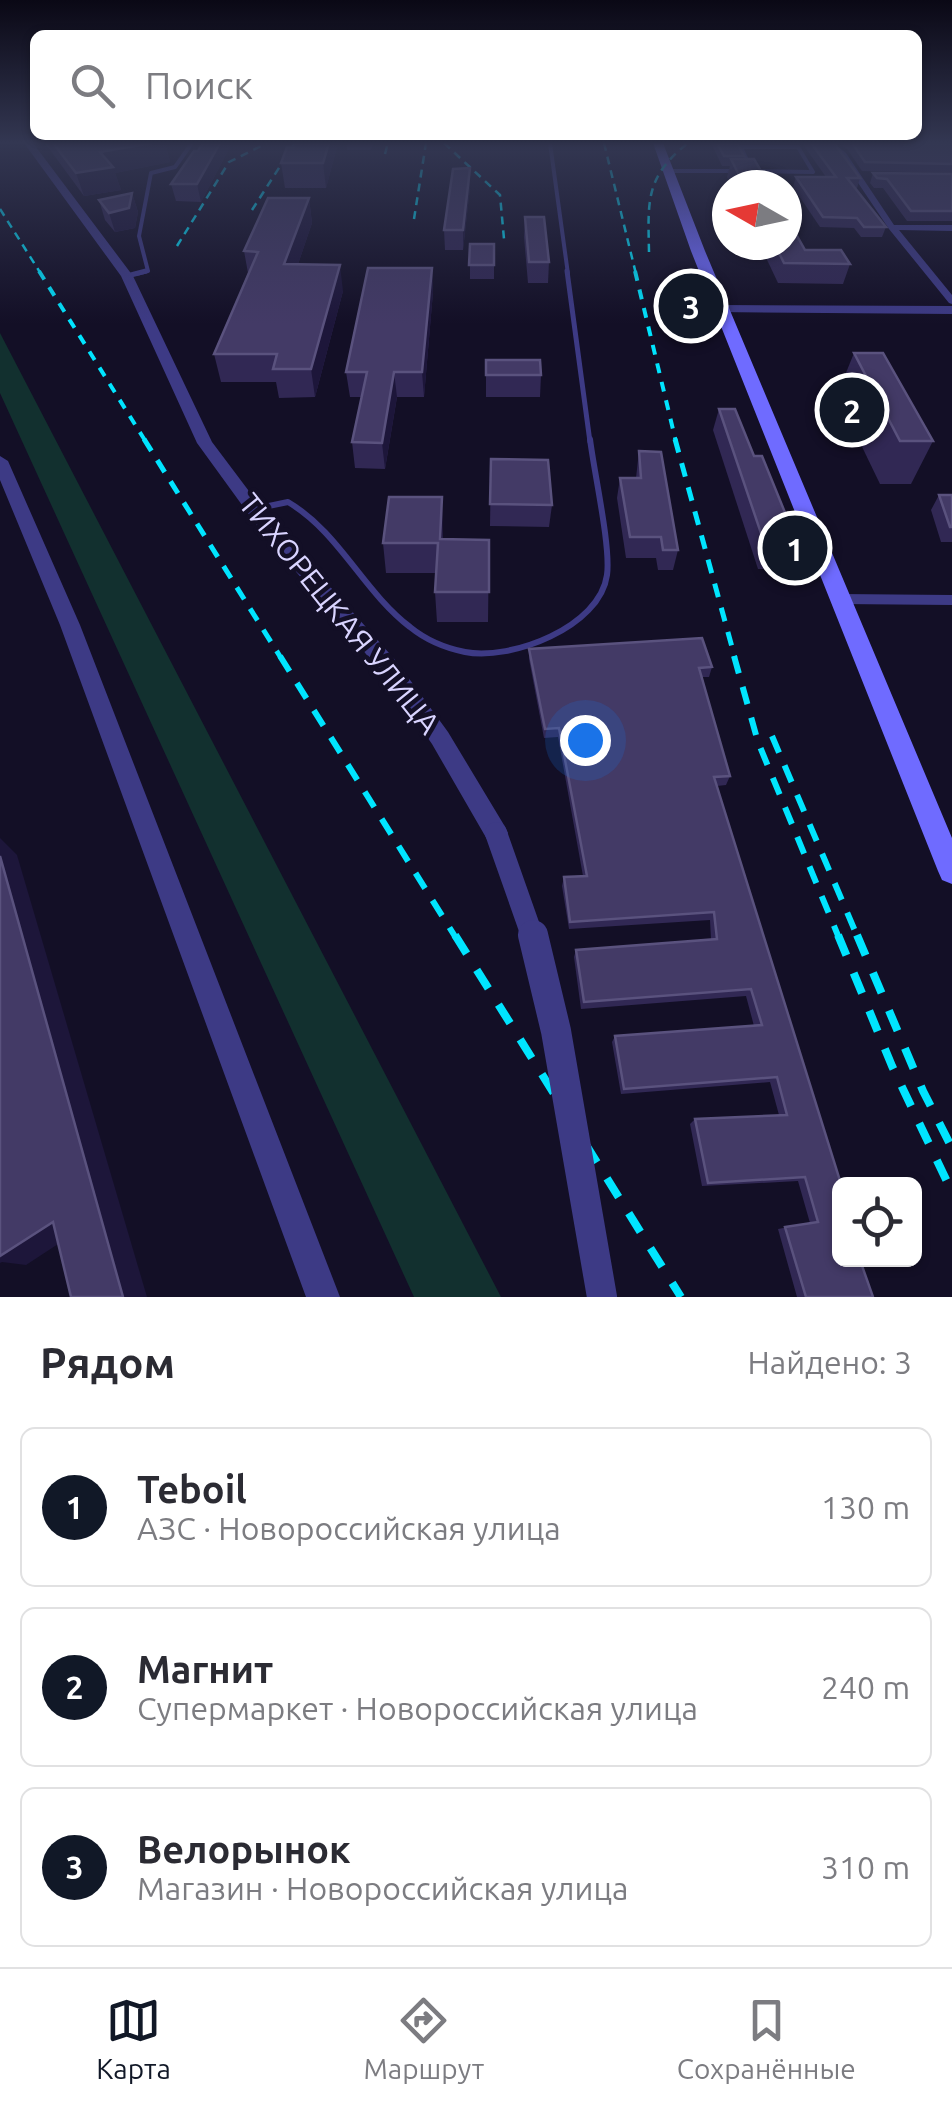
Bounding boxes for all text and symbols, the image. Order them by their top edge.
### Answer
search box [30,30,922,140]
icon: search [65,58,120,113]
text: Поиск [145,64,253,106]
north arrow [712,170,802,260]
pin: 3 [658,268,724,344]
pin: 2 [820,372,884,448]
street label: ТИХОРЕЦКАЯ УЛИЦА [233,487,447,741]
pin: 1 [762,510,828,586]
your location [560,715,611,766]
map controls [832,1177,922,1267]
button: locate [832,1177,922,1267]
text: Рядом [40,1339,175,1386]
text: Найдено: 3 [747,1344,912,1380]
text: Teboil [137,1468,247,1510]
text: 1 [65,1489,84,1525]
text: 130 m [821,1489,910,1525]
text: АЗС · Новороссийская улица [137,1510,561,1546]
text: Магнит [137,1648,273,1690]
text: 2 [65,1669,84,1705]
text: 240 m [821,1669,910,1705]
text: Супермаркет · Новороссийская улица [137,1690,698,1726]
text: Велорынок [137,1828,351,1870]
text: 3 [65,1849,84,1885]
text: 310 m [821,1849,910,1885]
text: Магазин · Новороссийская улица [137,1870,629,1906]
tab: Карта [96,1993,171,2084]
tab: Маршрут [363,1993,484,2084]
tab: Сохранённые [677,1993,856,2084]

